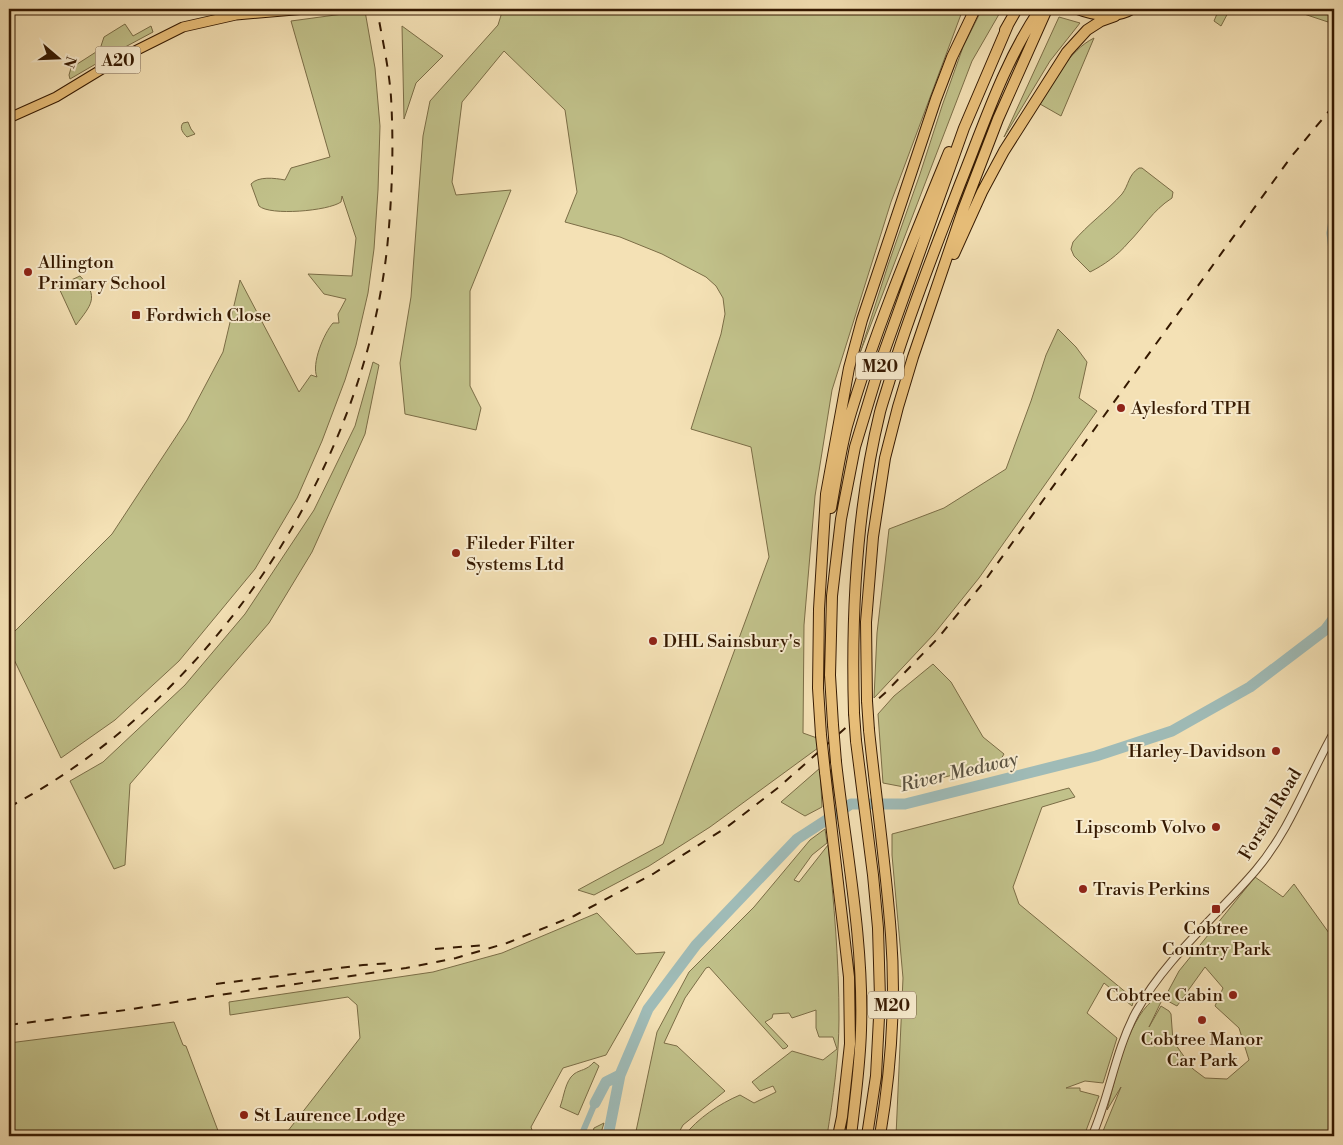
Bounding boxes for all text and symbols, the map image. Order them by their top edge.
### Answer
north arrow [32,32,82,82]
road number: A20 [96,46,140,74]
text: N [59,54,80,70]
place label: Allington Primary School [37,251,166,295]
marker: Allington Primary School [22,266,34,278]
place label: Fordwich Close [146,304,271,327]
marker: Fordwich Close [130,309,142,321]
road number: M20 [856,352,904,380]
place label: Aylesford TPH [1130,397,1251,420]
marker: Aylesford TPH [1115,402,1127,414]
place label: Fileder Filter Systems Ltd [466,532,575,576]
marker: Fileder Filter Systems Ltd [450,547,462,559]
place label: DHL Sainsbury's [663,630,801,653]
marker: DHL Sainsbury's [647,635,659,647]
place label: Harley-Davidson [1128,740,1266,763]
marker: Harley-Davidson [1270,745,1282,757]
water label: River Medway [897,746,1022,797]
street label: Forstal Road [1234,764,1307,864]
place label: Lipscomb Volvo [1075,816,1206,839]
marker: Lipscomb Volvo [1210,821,1222,833]
place label: Travis Perkins [1093,878,1210,901]
marker: Travis Perkins [1077,883,1089,895]
marker: Cobtree Country Park [1210,903,1222,915]
place label: Cobtree Country Park [1162,917,1272,961]
place label: Cobtree Cabin [1106,984,1223,1007]
marker: Cobtree Cabin [1227,989,1239,1001]
road number: M20 [868,992,916,1018]
marker: Cobtree Manor Car Park [1196,1014,1208,1026]
place label: Cobtree Manor Car Park [1141,1028,1263,1072]
place label: St Laurence Lodge [254,1104,406,1127]
marker: St Laurence Lodge [238,1109,250,1121]

